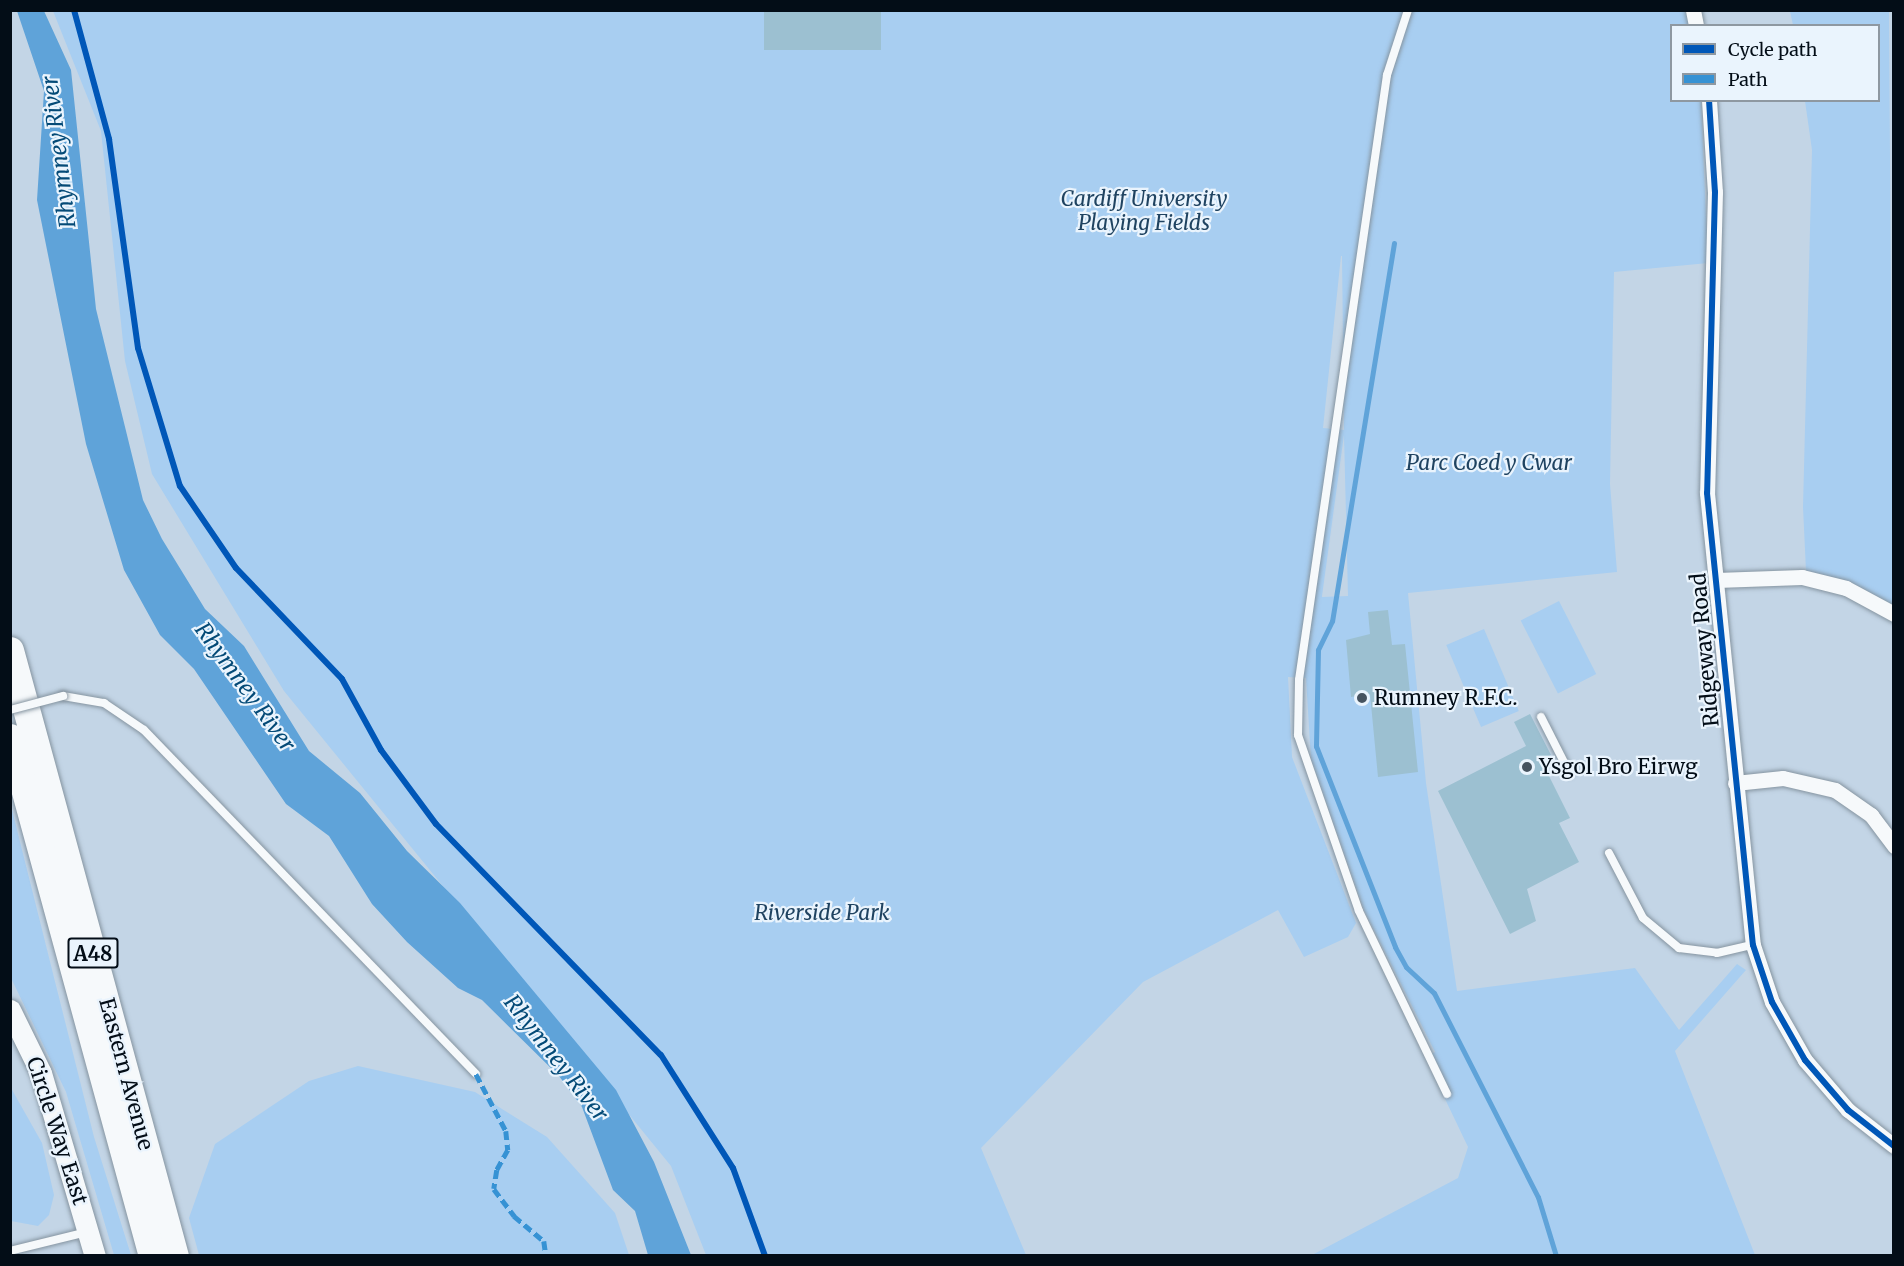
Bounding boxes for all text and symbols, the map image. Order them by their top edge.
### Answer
legend [1670,24,1880,102]
text: Cycle path [1728,38,1817,61]
text: Path [1728,68,1768,91]
water label: Rhymney River [37,74,81,230]
park label: Cardiff University Playing Fields [1061,186,1227,236]
park label: Parc Coed y Cwar [1406,450,1572,476]
street label: Ridgeway Road [1686,572,1724,728]
water label: Rhymney River [189,617,301,757]
place label: Rumney R.F.C. [1374,685,1518,711]
marker: Rumney R.F.C. [1355,691,1369,705]
place label: Ysgol Bro Eirwg [1539,754,1698,780]
marker: Ysgol Bro Eirwg [1520,760,1534,774]
park label: Riverside Park [754,900,890,926]
road number: A48 [68,936,118,970]
water label: Rhymney River [499,990,613,1126]
street label: Eastern Avenue [94,995,158,1153]
street label: Circle Way East [21,1054,93,1208]

